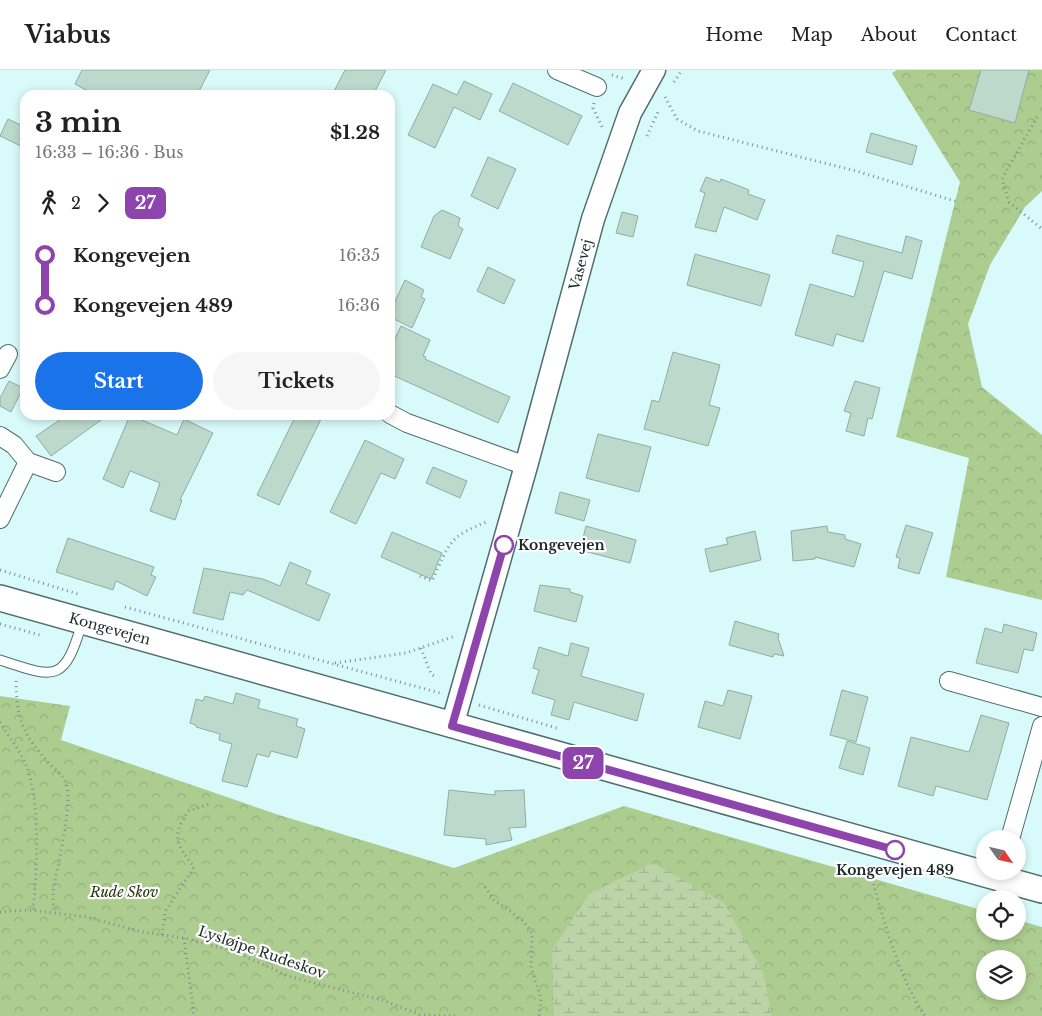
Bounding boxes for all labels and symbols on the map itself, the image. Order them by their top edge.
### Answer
street label: Vasevej [565,237,596,293]
marker: Kongevejen [494,535,514,555]
place label: Kongevejen [518,536,605,554]
street label: Kongevejen [67,609,153,649]
line badge: 27 [560,747,606,779]
north arrow [976,830,1026,880]
marker: Kongevejen 489 [885,840,905,860]
place label: Kongevejen 489 [836,861,954,879]
park label: Rude Skov [89,883,158,901]
street label: Lysløjpe Rudeskov [196,922,328,982]

